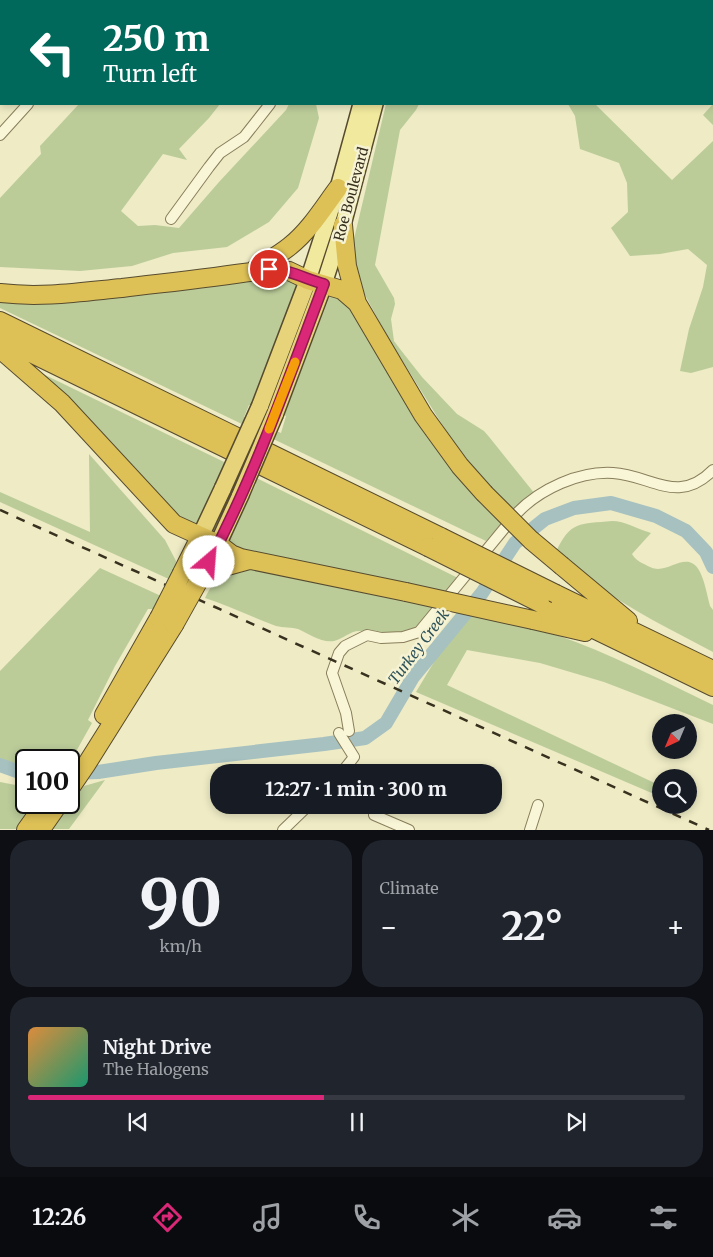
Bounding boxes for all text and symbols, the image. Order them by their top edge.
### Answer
text: 250 m [103,17,209,61]
icon: left [20,20,85,85]
text: Turn left [103,60,197,88]
street label: Roe Boulevard [330,144,372,243]
pin [248,248,290,290]
icon: arrive [255,255,283,283]
position arrow [182,535,234,587]
water label: Turkey Creek [384,605,454,688]
north arrow [652,714,698,759]
map controls [652,714,697,814]
speed limit sign: 100 [15,749,80,814]
button: search [652,769,697,814]
text: 12:27 · 1 min · 300 m [265,777,447,801]
text: 90 [139,862,222,944]
text: Climate [380,878,439,898]
text: 22° [501,903,563,950]
text: − [380,909,398,945]
text: + [666,909,685,945]
text: km/h [160,936,202,956]
text: Night Drive [103,1035,211,1059]
text: The Halogens [103,1059,209,1079]
icon: previous [124,1108,152,1136]
icon: pause [343,1108,371,1136]
icon: next [562,1108,590,1136]
icon: directions [150,1200,185,1235]
icon: music [250,1200,285,1235]
icon: phone [349,1200,384,1235]
icon: climate [448,1200,483,1235]
icon: car [547,1200,582,1235]
icon: filters [646,1200,681,1235]
text: 12:26 [32,1203,86,1231]

